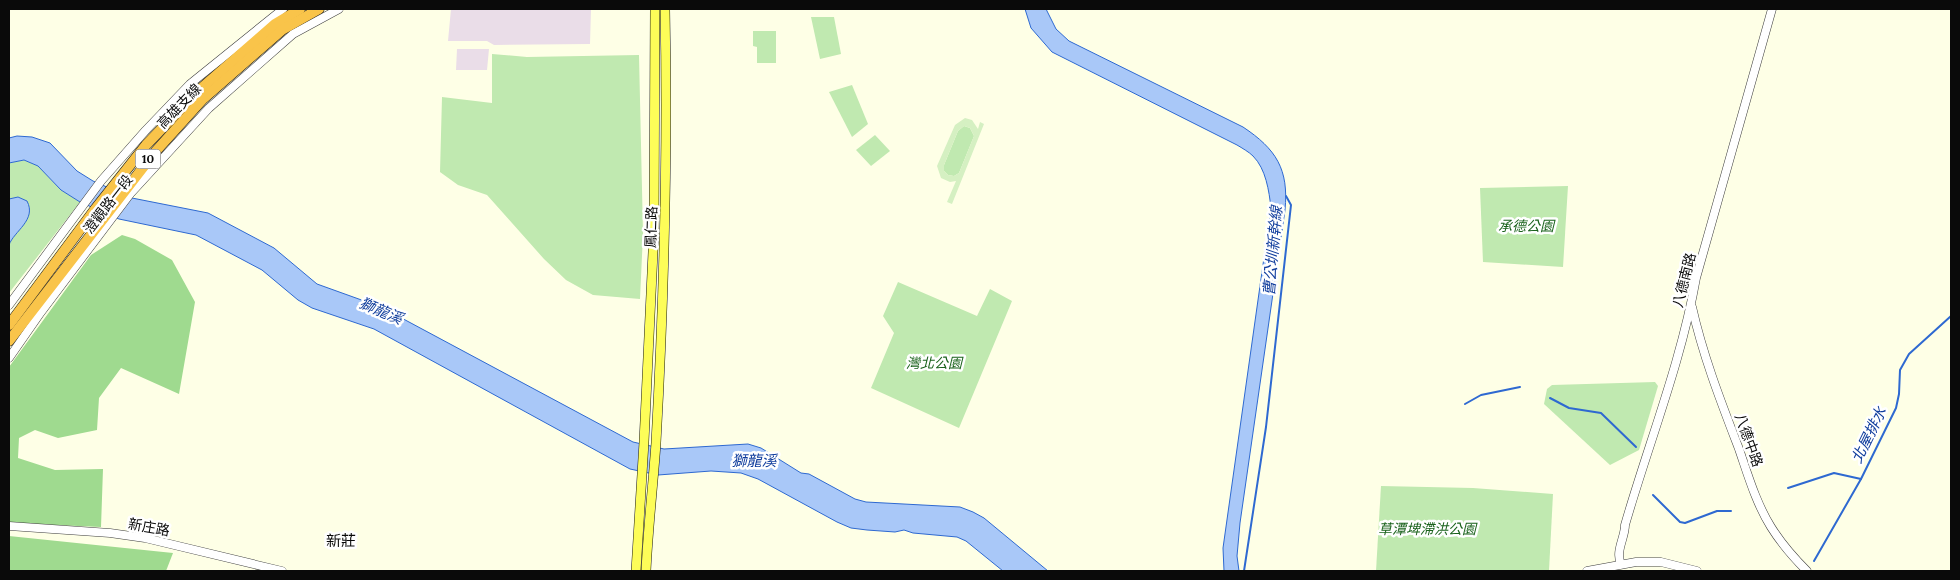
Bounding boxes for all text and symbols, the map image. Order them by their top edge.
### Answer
street label: 高雄支線 [153,80,205,132]
road number: 10 [136,150,160,168]
street label: 澄觀路一段 [79,171,137,237]
water label: 曹公圳新幹線 [1259,203,1286,297]
street label: 鳳仁路 [641,206,661,248]
park label: 承德公園 [1498,217,1556,235]
street label: 八德南路 [1668,251,1700,309]
water label: 獅龍溪 [357,293,407,329]
park label: 灣北公園 [906,354,964,372]
water label: 北屋排水 [1847,403,1891,466]
street label: 八德中路 [1731,411,1767,469]
water label: 獅龍溪 [731,451,778,470]
street label: 新庄路 [127,514,171,540]
park label: 草潭埤滯洪公園 [1378,520,1478,538]
district label: 新莊 [326,531,356,550]

